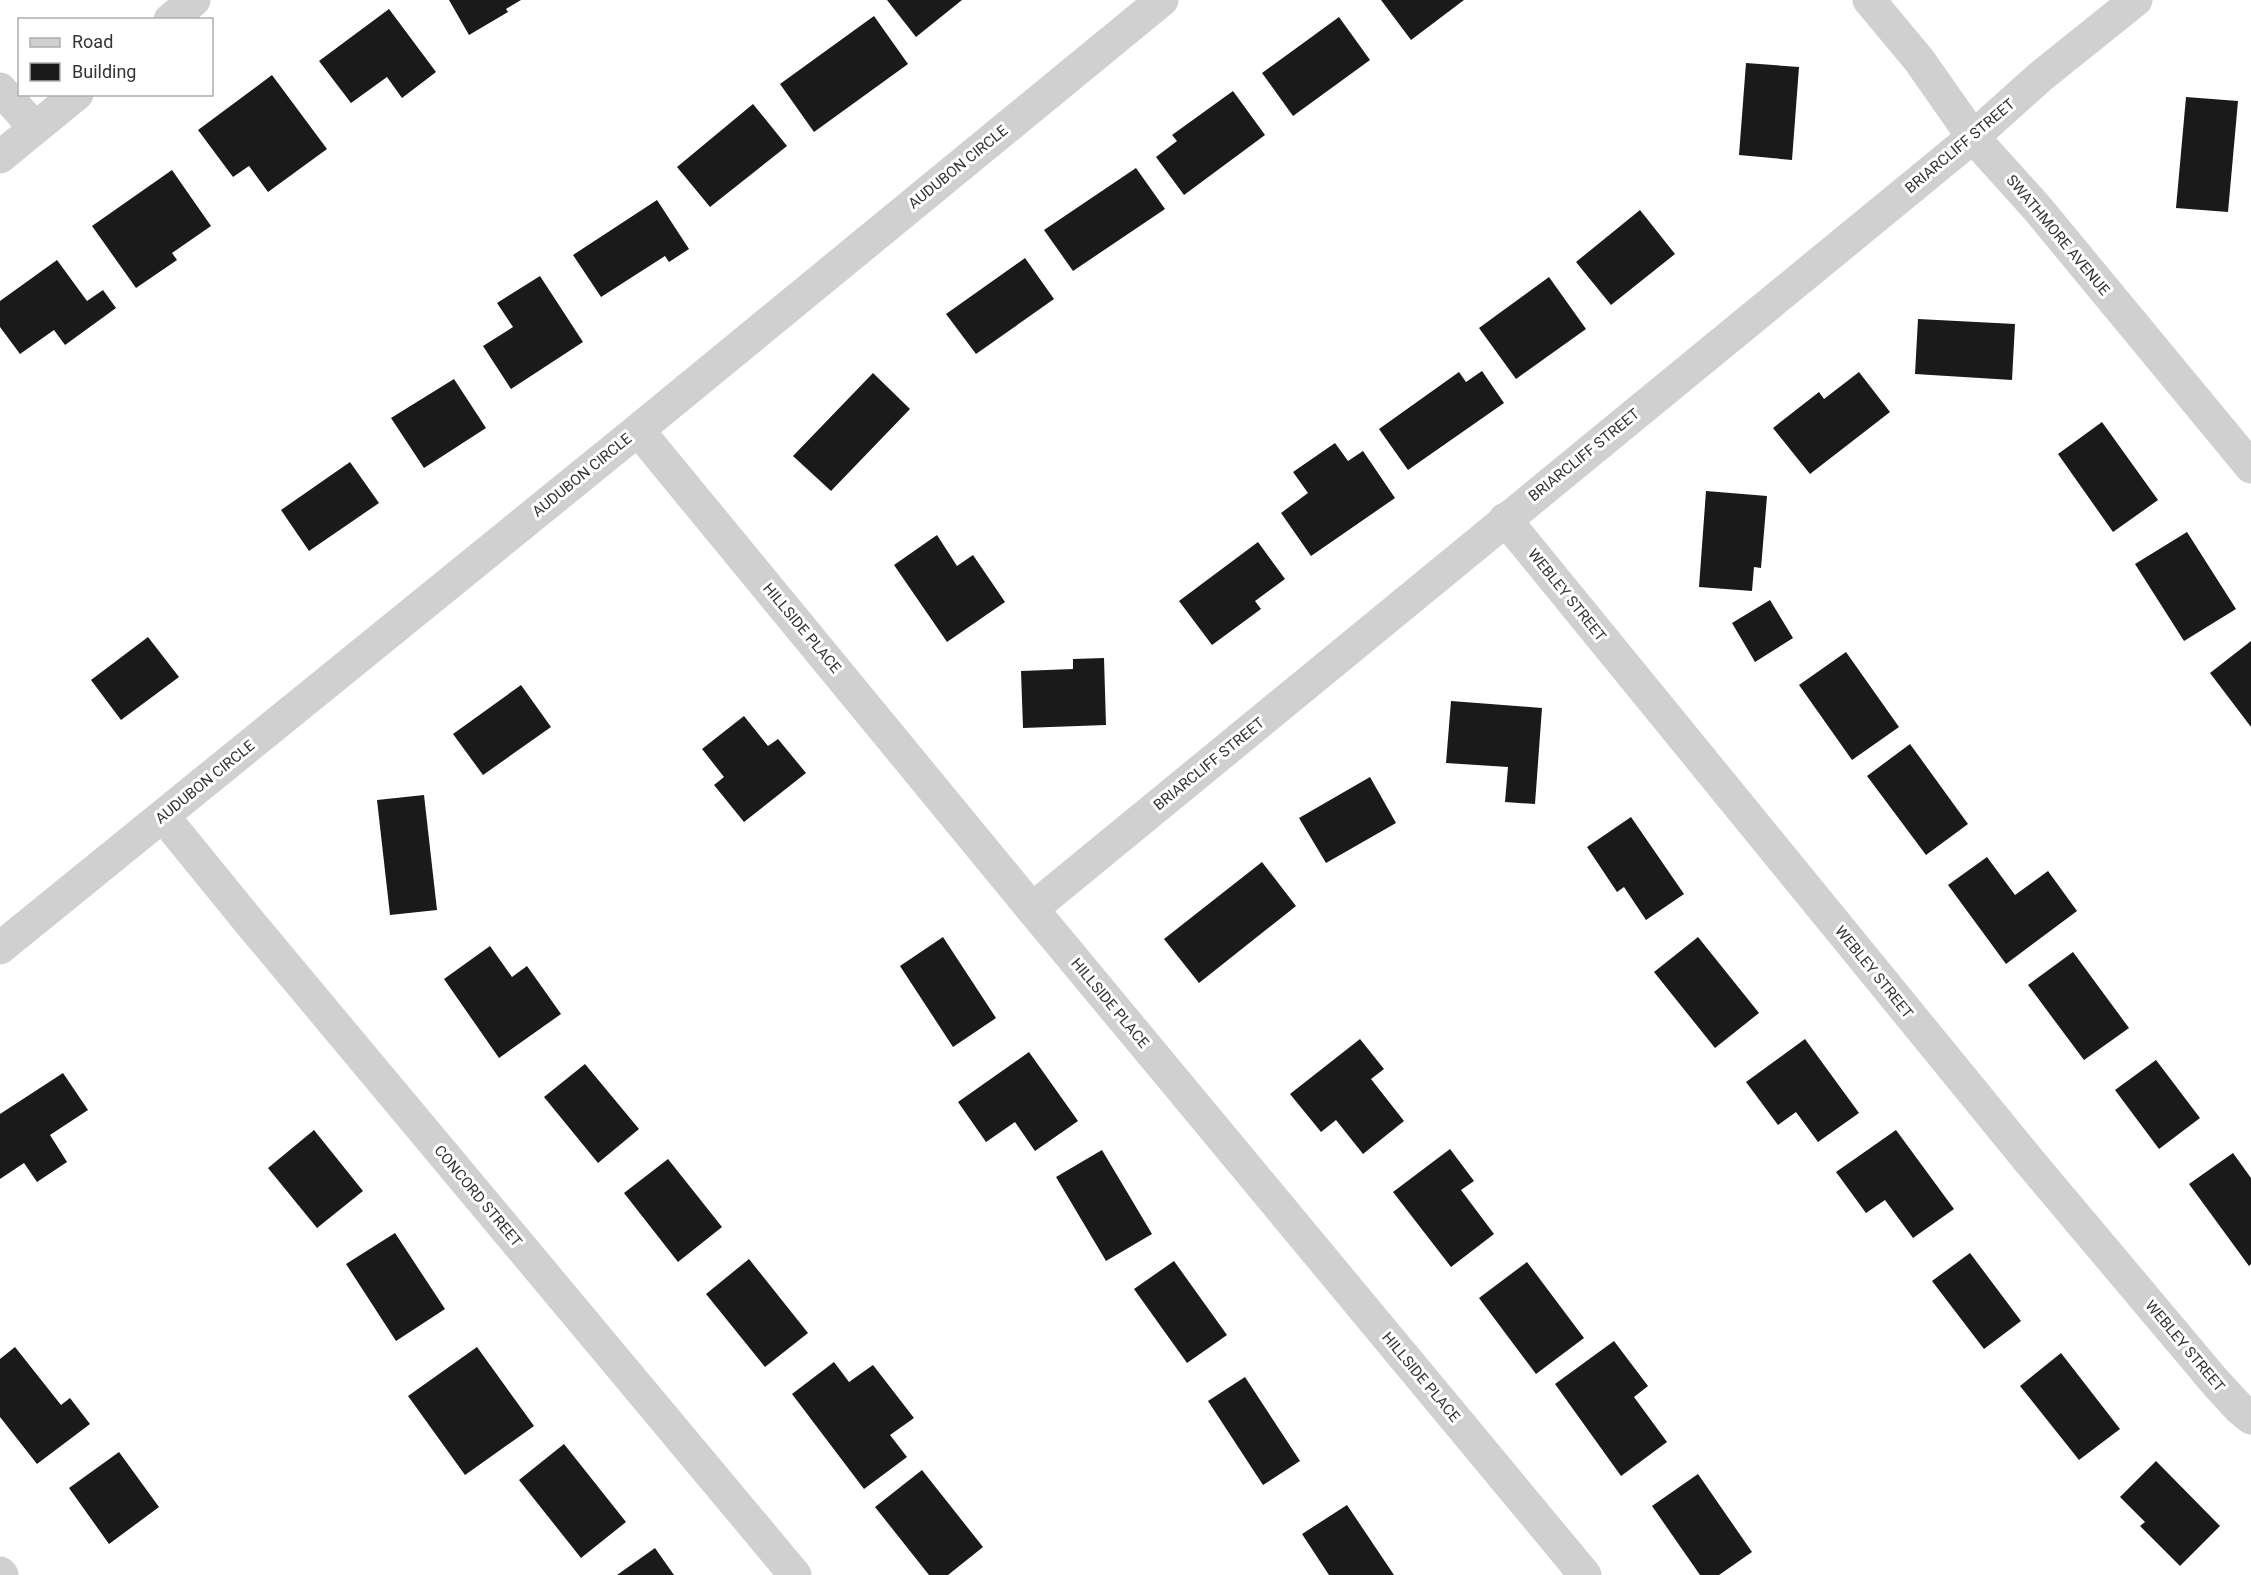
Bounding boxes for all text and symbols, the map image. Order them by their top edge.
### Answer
legend [18,18,213,96]
text: Road [72,31,113,52]
text: Building [72,61,136,82]
street label: BRIARCLIFF STREET [1902,95,2018,197]
street label: AUDUBON CIRCLE [905,121,1012,213]
street label: SWATHMORE AVENUE [2002,171,2114,299]
street label: BRIARCLIFF STREET [1525,405,1643,505]
street label: AUDUBON CIRCLE [529,429,636,521]
street label: WEBLEY STREET [1524,545,1610,645]
street label: HILLSIDE PLACE [759,579,845,677]
street label: BRIARCLIFF STREET [1150,714,1268,814]
street label: AUDUBON CIRCLE [152,736,259,828]
street label: WEBLEY STREET [1831,922,1917,1022]
street label: HILLSIDE PLACE [1067,954,1153,1052]
street label: CONCORD STREET [430,1142,526,1250]
street label: WEBLEY STREET [2142,1297,2228,1395]
street label: HILLSIDE PLACE [1378,1328,1464,1426]

